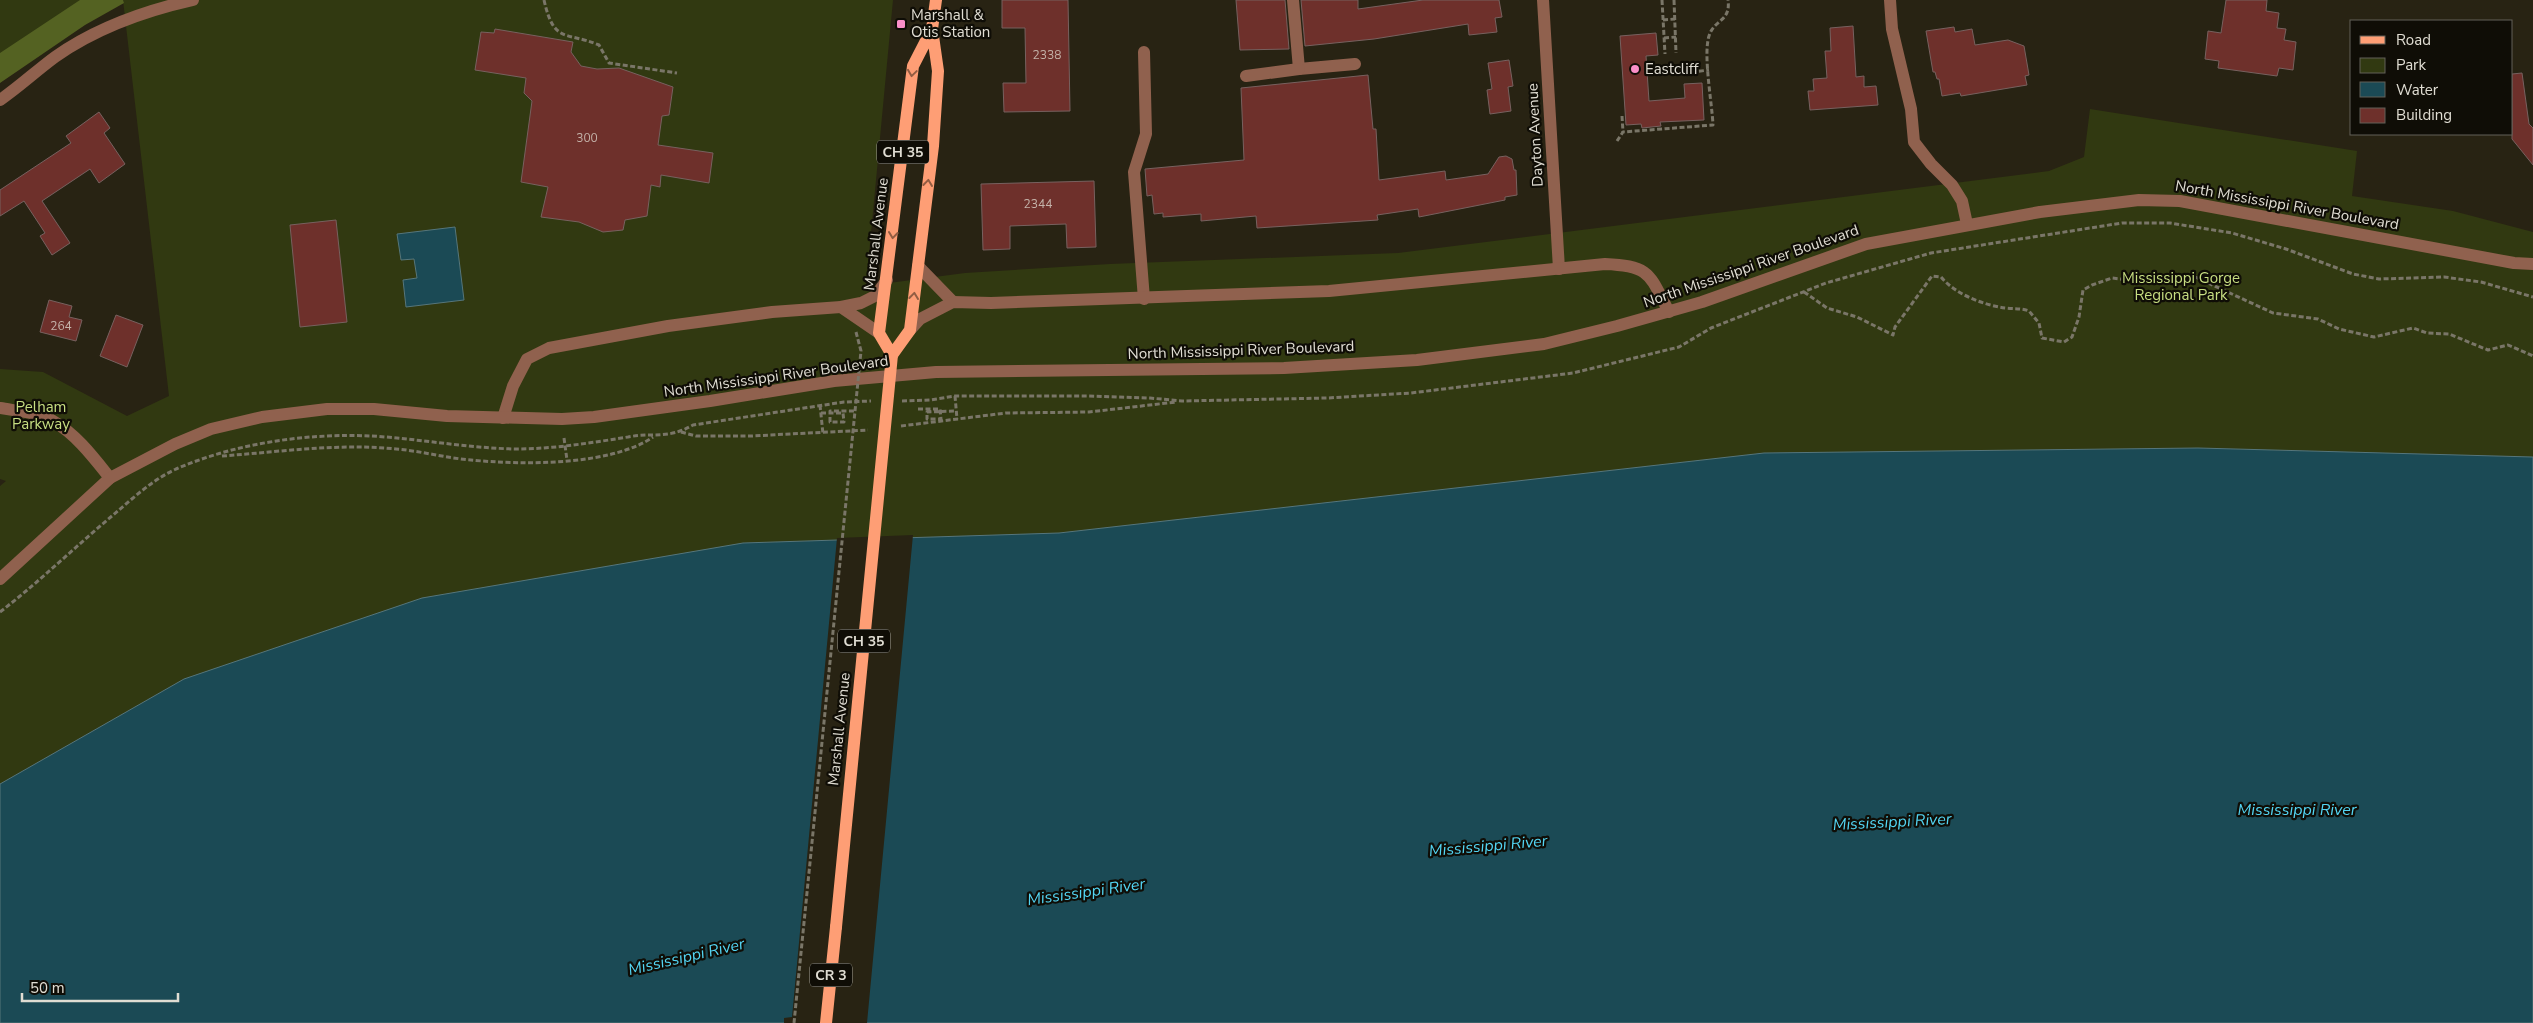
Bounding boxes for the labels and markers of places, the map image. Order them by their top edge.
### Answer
place label: Marshall & Otis Station [911,5,990,42]
marker: Marshall & Otis Station [895,18,907,30]
place label: Eastcliff [1645,59,1700,79]
marker: Eastcliff [1629,63,1641,75]

